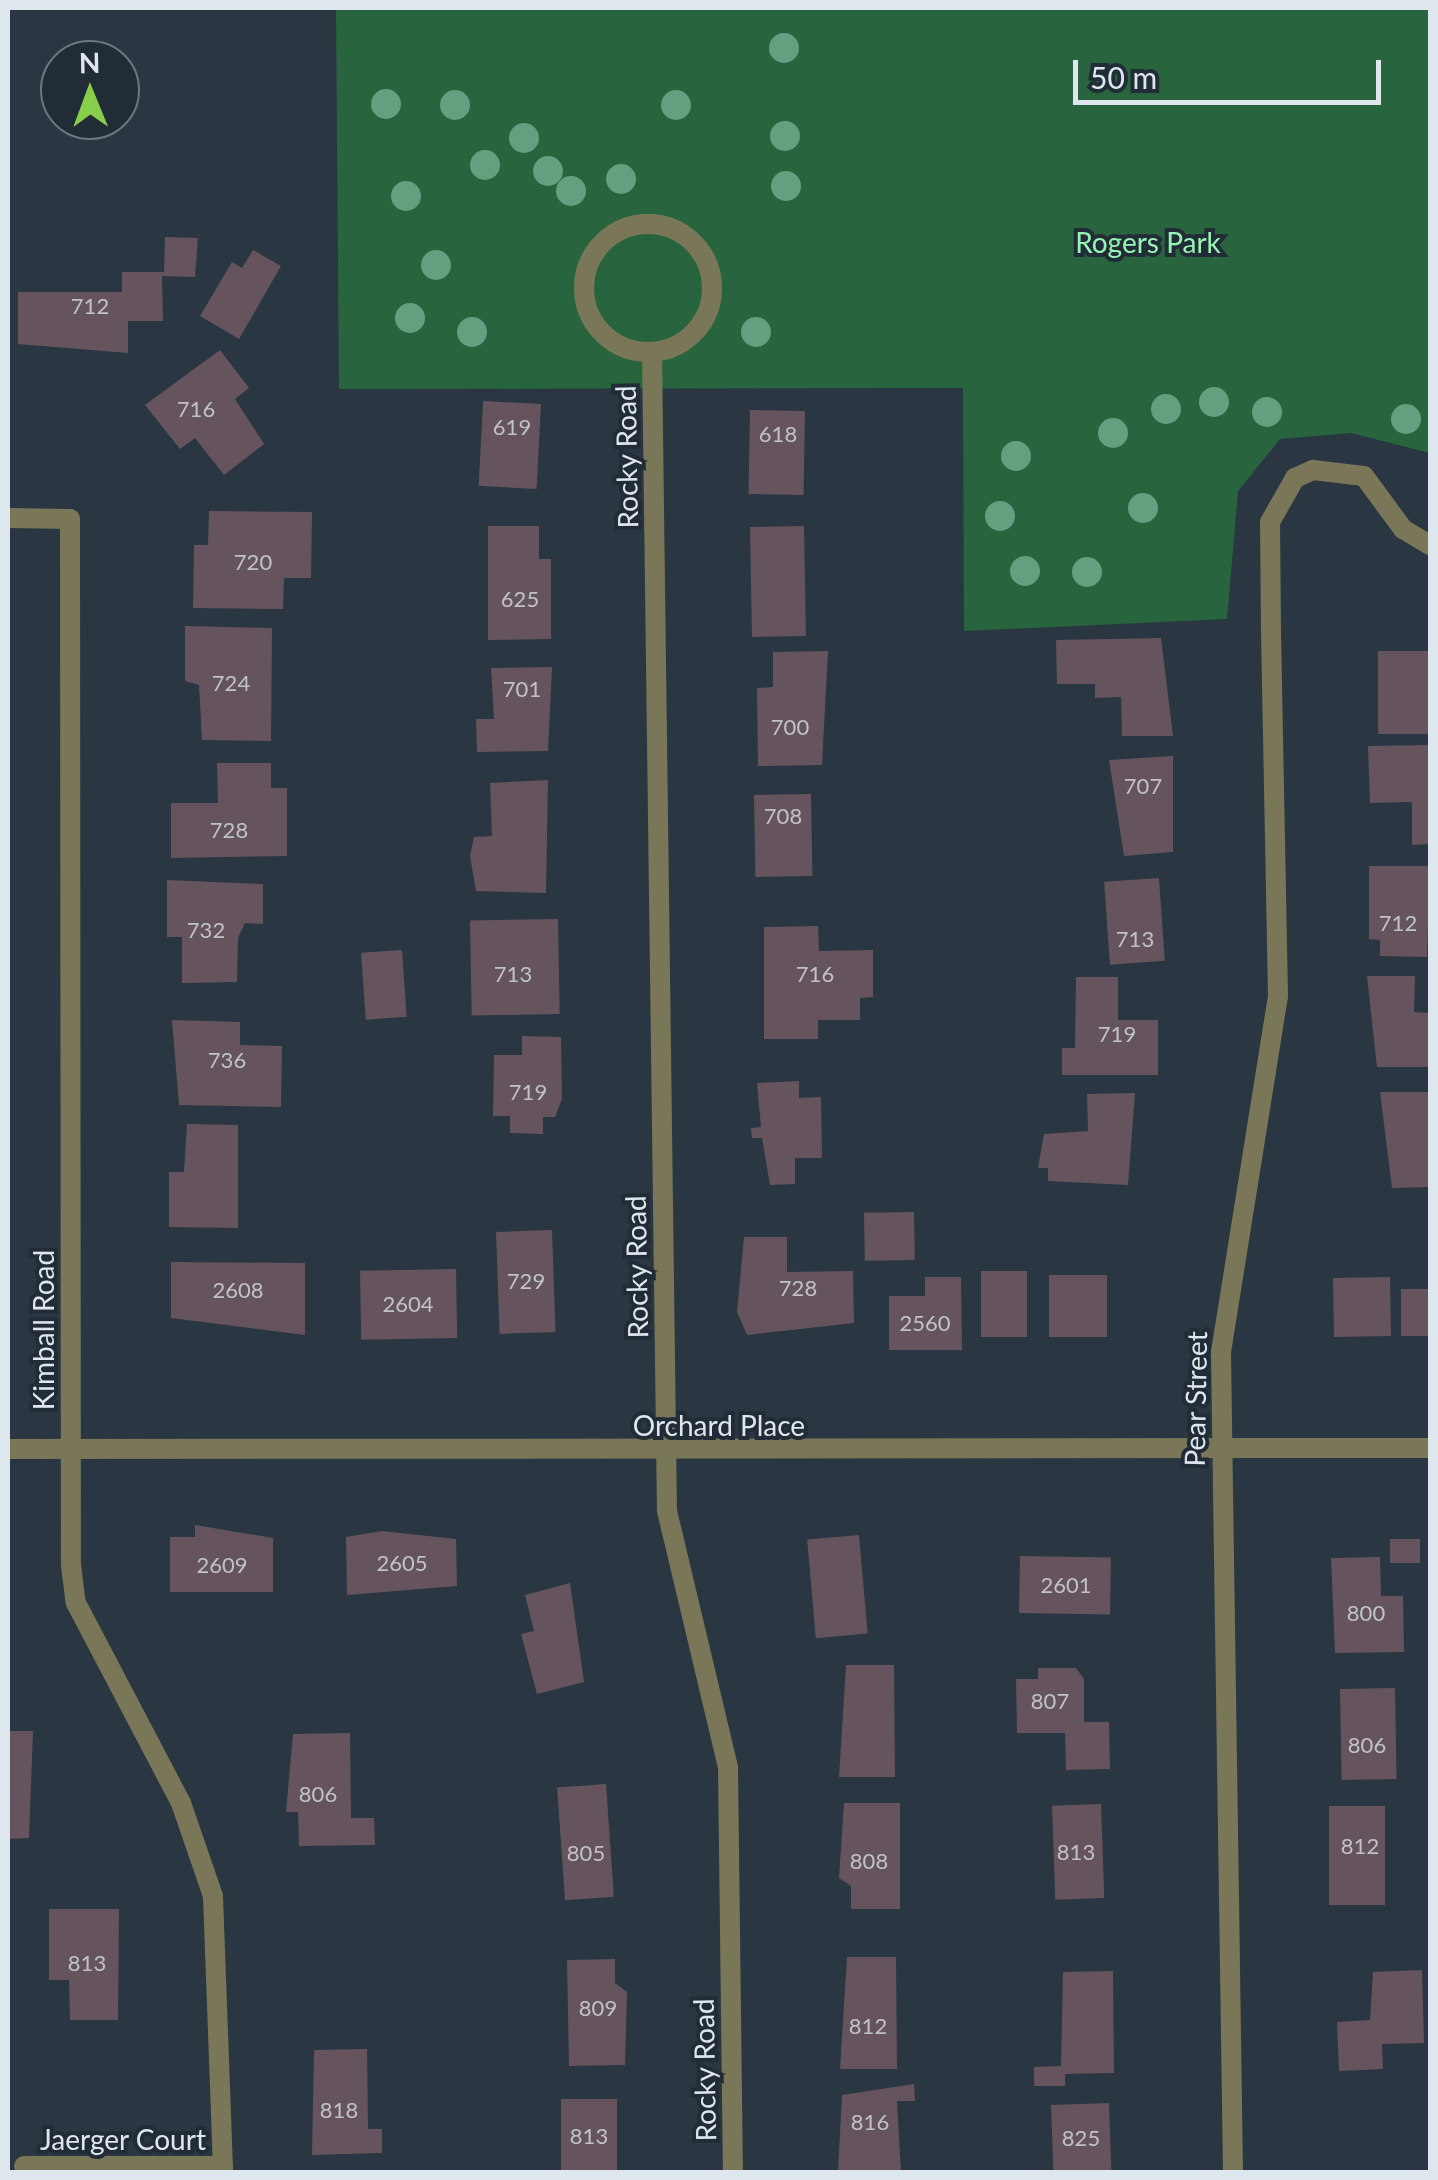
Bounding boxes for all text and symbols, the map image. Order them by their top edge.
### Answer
north arrow [40,40,140,140]
scale bar [1078,40,1386,102]
text: N [78,45,101,79]
text: 50 m [1090,59,1157,95]
park label: Rogers Park [1075,225,1221,259]
house number: 712 [71,293,109,319]
street label: Rocky Road [608,385,644,529]
house number: 716 [177,396,215,422]
house number: 619 [493,414,531,440]
house number: 618 [759,421,797,447]
house number: 720 [234,549,272,575]
house number: 625 [501,586,539,612]
house number: 724 [212,670,250,696]
house number: 701 [503,676,541,702]
house number: 700 [771,714,809,740]
house number: 707 [1124,773,1162,799]
house number: 708 [764,803,802,829]
house number: 728 [210,817,248,843]
house number: 712 [1379,910,1417,936]
house number: 732 [187,917,225,943]
house number: 713 [1116,926,1154,952]
house number: 713 [494,961,532,987]
house number: 716 [796,961,834,987]
house number: 719 [1098,1021,1136,1047]
house number: 736 [208,1047,246,1073]
house number: 719 [509,1079,547,1105]
street label: Rocky Road [618,1195,654,1339]
street label: Kimball Road [26,1250,60,1410]
house number: 729 [507,1268,545,1294]
house number: 728 [779,1275,817,1301]
house number: 2608 [212,1277,264,1303]
house number: 2604 [382,1291,434,1317]
house number: 2560 [899,1310,951,1336]
street label: Pear Street [1177,1331,1213,1467]
street label: Orchard Place [633,1408,805,1442]
house number: 2605 [376,1550,428,1576]
house number: 2609 [196,1552,248,1578]
house number: 2601 [1040,1572,1092,1598]
house number: 800 [1347,1600,1385,1626]
house number: 807 [1031,1688,1069,1714]
house number: 806 [1348,1732,1386,1758]
house number: 806 [299,1781,337,1807]
house number: 812 [1341,1833,1379,1859]
house number: 813 [1057,1839,1095,1865]
house number: 805 [567,1840,605,1866]
house number: 808 [850,1848,888,1874]
house number: 813 [68,1950,106,1976]
house number: 809 [579,1995,617,2021]
street label: Rocky Road [686,1998,722,2142]
house number: 812 [849,2013,887,2039]
house number: 818 [320,2097,358,2123]
house number: 816 [851,2109,889,2135]
street label: Jaerger Court [40,2122,206,2156]
house number: 813 [570,2123,608,2149]
house number: 825 [1062,2125,1100,2151]

